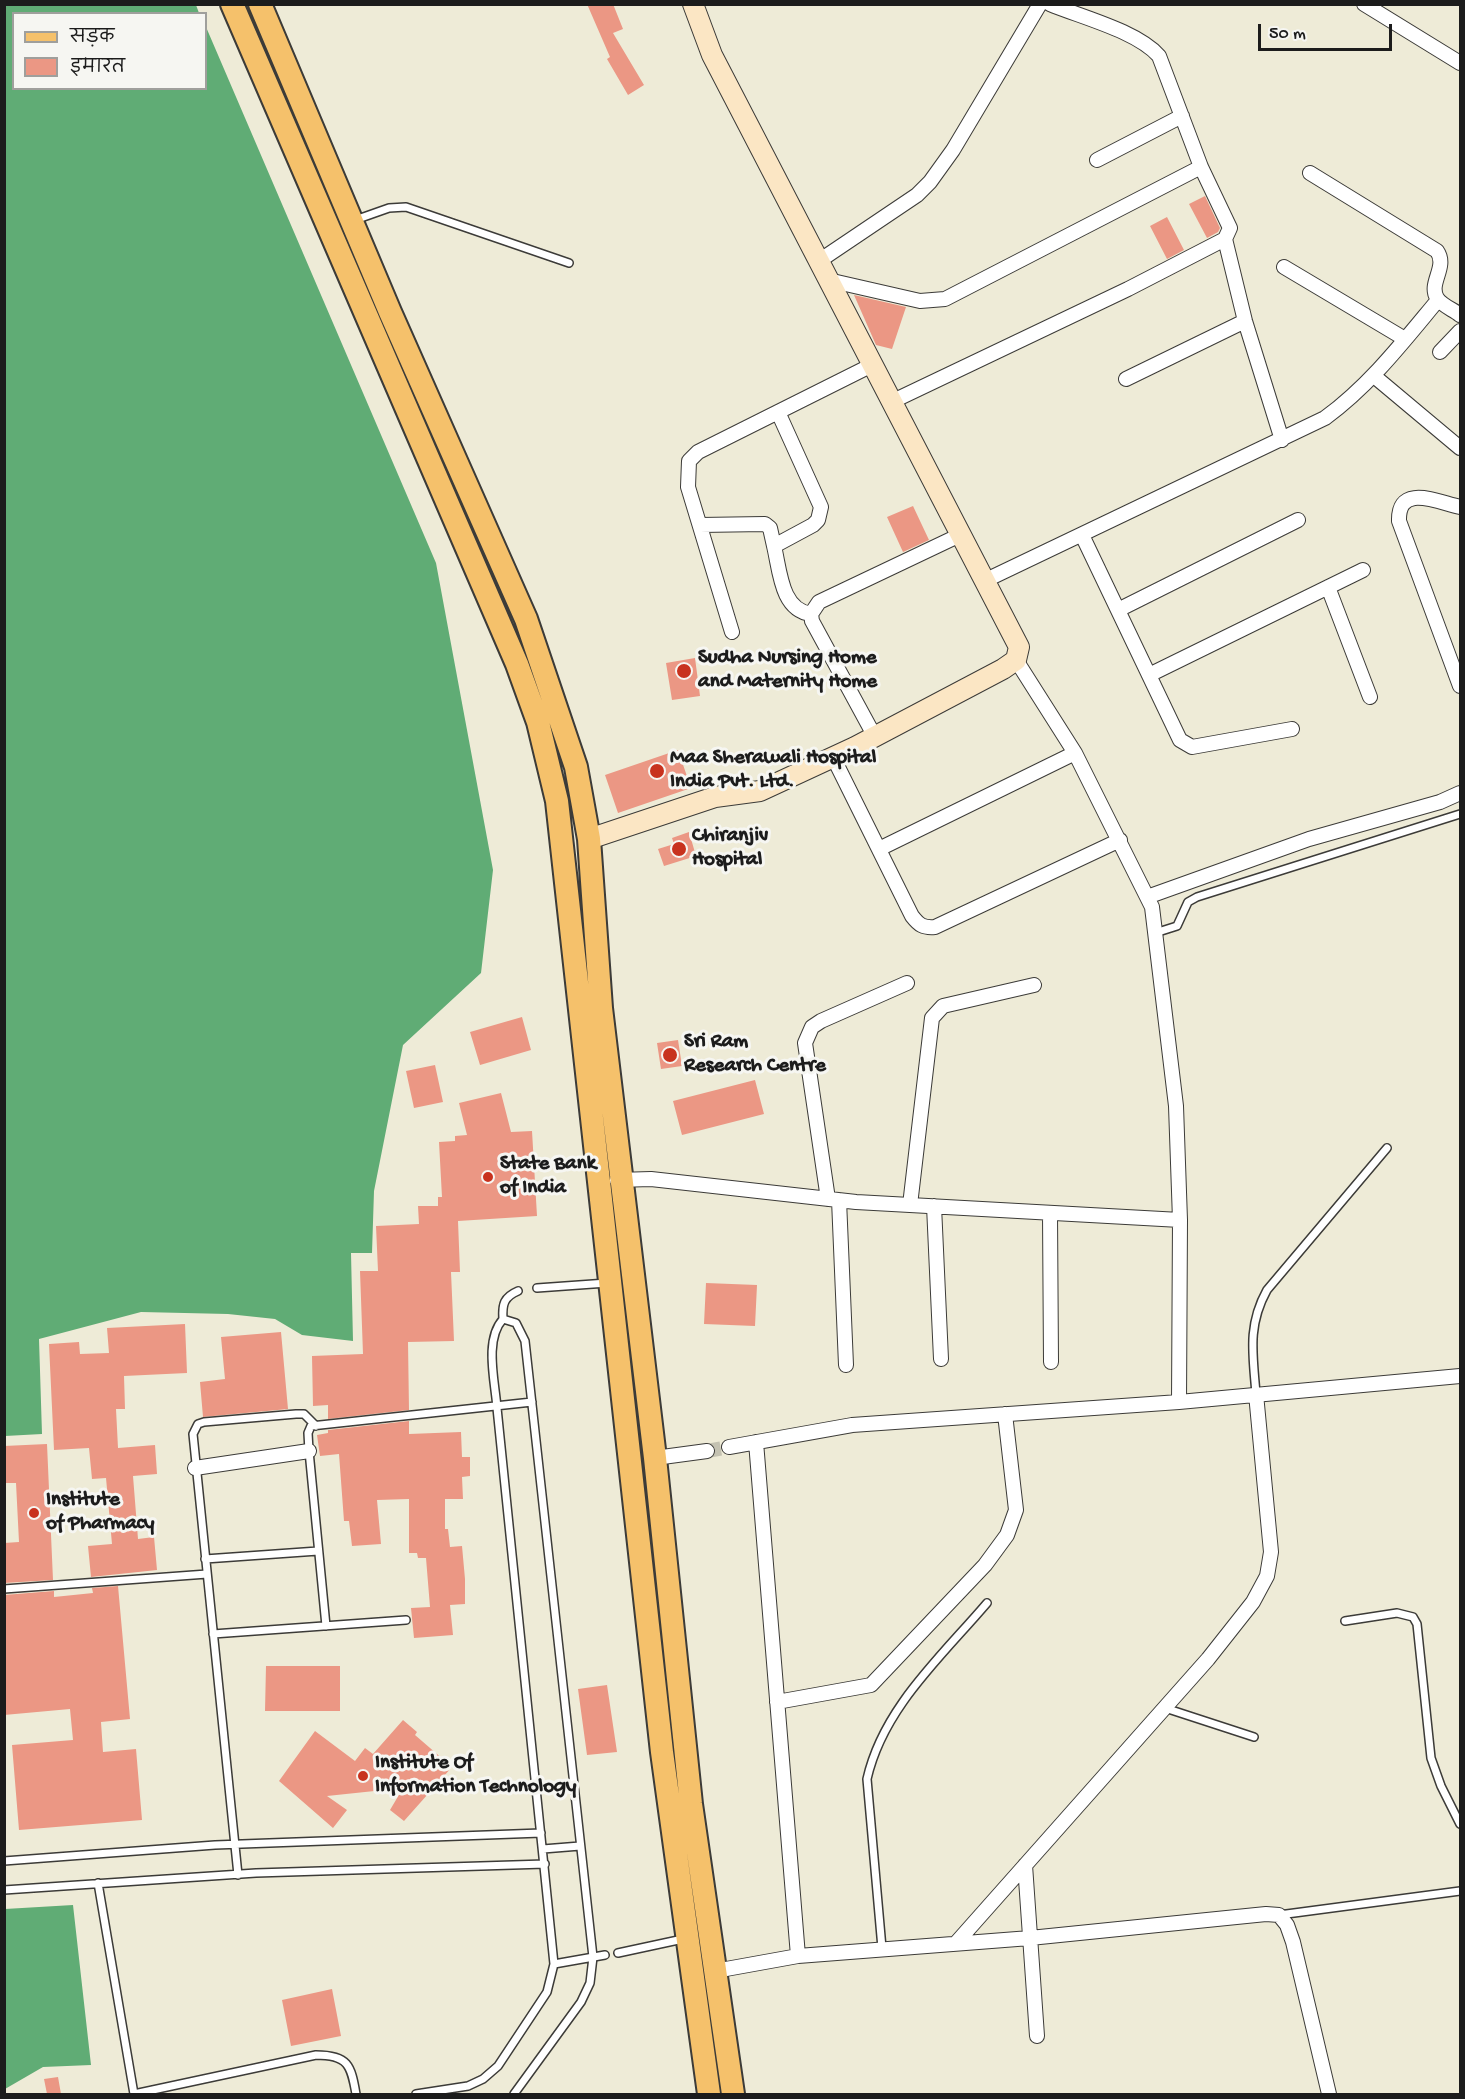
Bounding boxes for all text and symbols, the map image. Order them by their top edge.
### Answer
legend [12,12,207,90]
scale bar [1261,12,1394,50]
text: 50 m [1269,24,1306,45]
text: सड़क [70,28,114,49]
text: इमारत [70,58,125,79]
place label: Sudha Nursing Home and Maternity Home [698,646,877,696]
marker: Sudha Nursing Home and Maternity Home [675,662,693,680]
place label: Maa Sherawali Hospital India Pvt. Ltd. [670,746,876,796]
marker: Maa Sherawali Hospital India Pvt. Ltd. [648,762,666,780]
place label: Chiranjiv Hospital [692,824,768,874]
marker: Chiranjiv Hospital [670,840,688,858]
place label: Sri Ram Research Centre [684,1030,826,1080]
marker: Sri Ram Research Centre [661,1046,679,1064]
place label: State Bank of India [500,1152,596,1202]
marker: State Bank of India [481,1170,495,1184]
place label: Institute of Pharmacy [46,1488,154,1538]
marker: Institute of Pharmacy [27,1506,41,1520]
place label: Institute Of Information Technology [375,1751,576,1801]
marker: Institute Of Information Technology [356,1769,370,1783]

